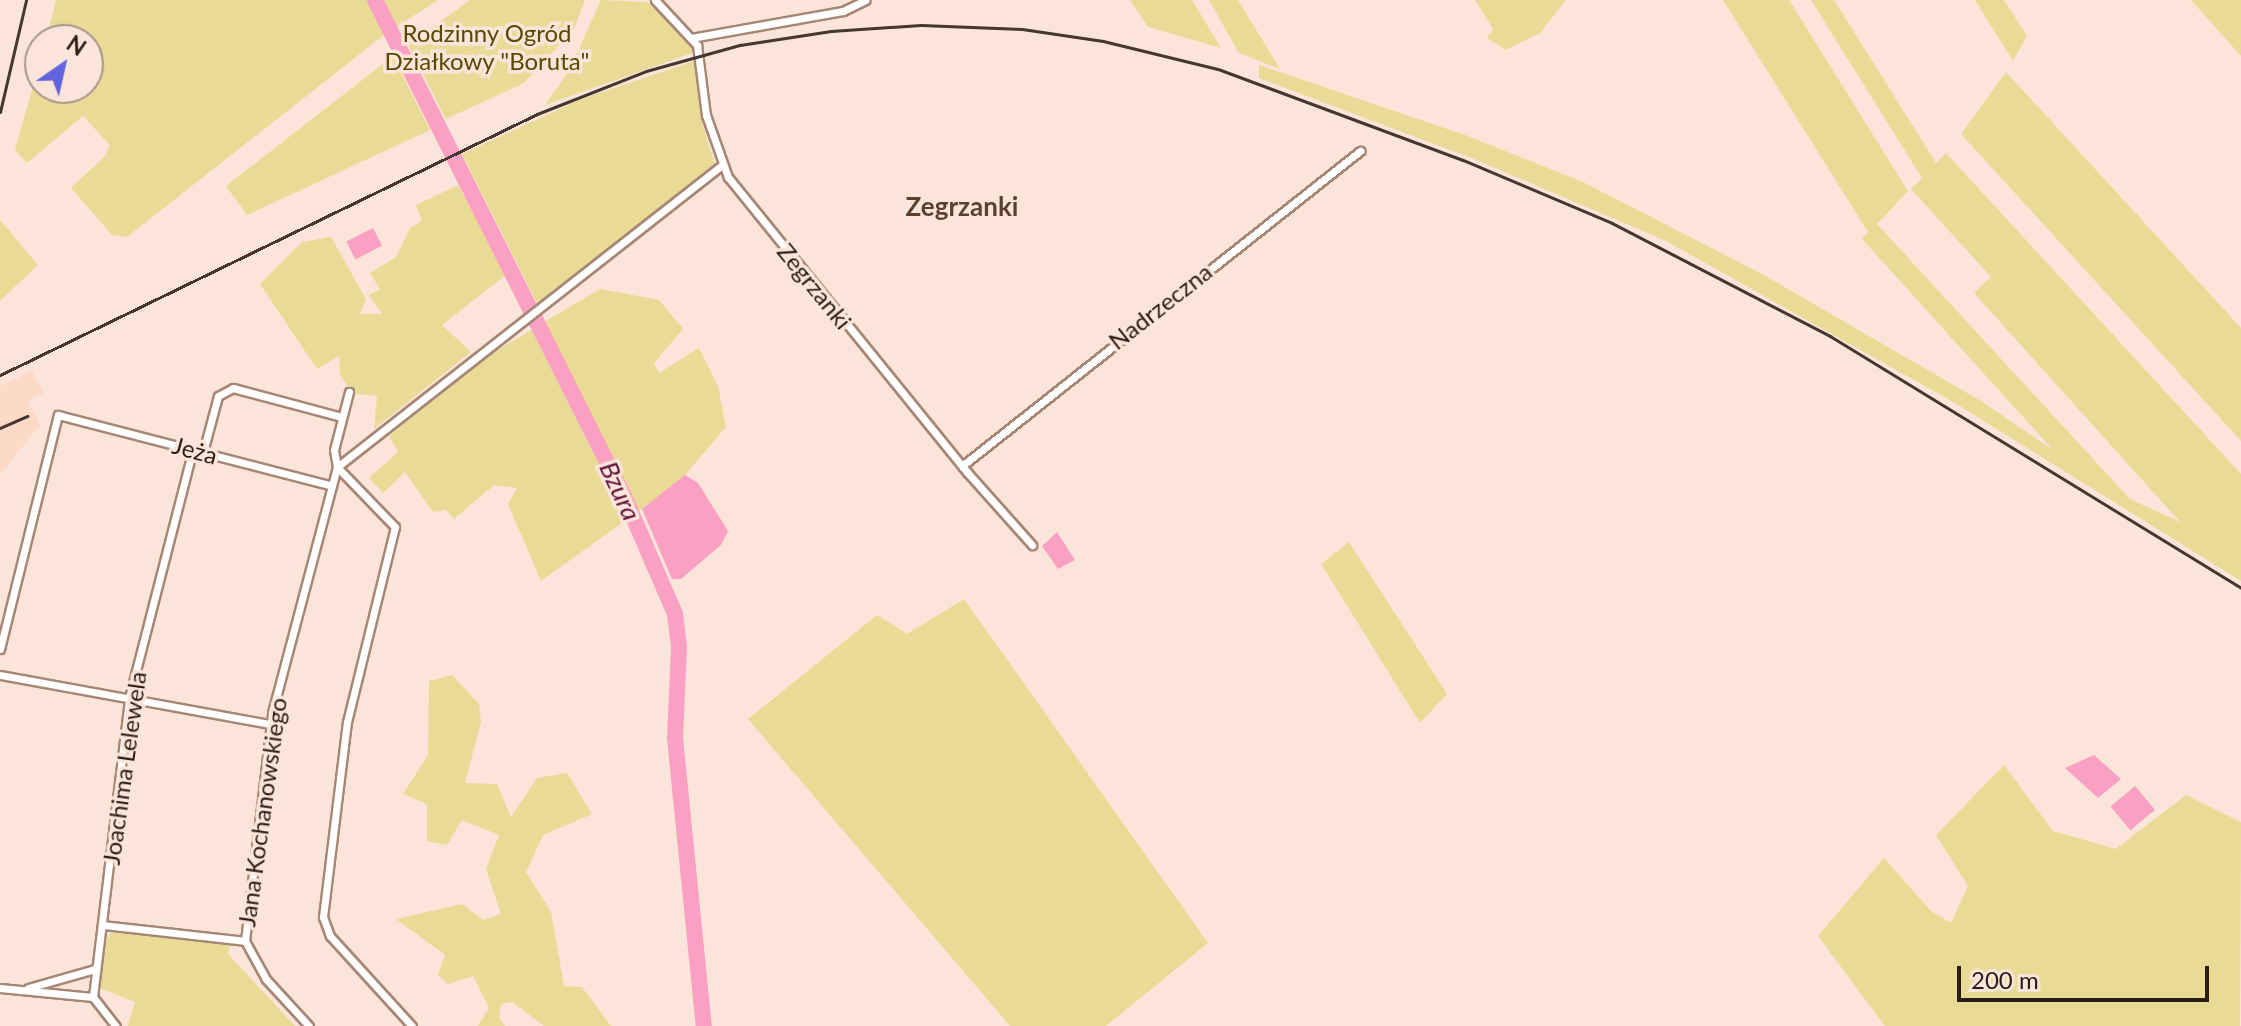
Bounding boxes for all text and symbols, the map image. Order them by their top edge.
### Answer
park label: Rodzinny Ogród Działkowy "Boruta" [384,19,590,75]
north arrow [24,24,104,104]
text: N [62,29,91,61]
district label: Zegrzanki [906,191,1018,223]
street label: Zegrzanki [772,237,858,335]
street label: Nadrzeczna [1103,257,1217,355]
street label: Jeża [169,430,221,470]
water label: Bzura [593,457,647,525]
street label: Joachima Lelewela [96,669,152,867]
street label: Jana Kochanowskiego [232,696,292,928]
scale bar [1961,950,2213,1000]
text: 200 m [1971,965,2039,994]

